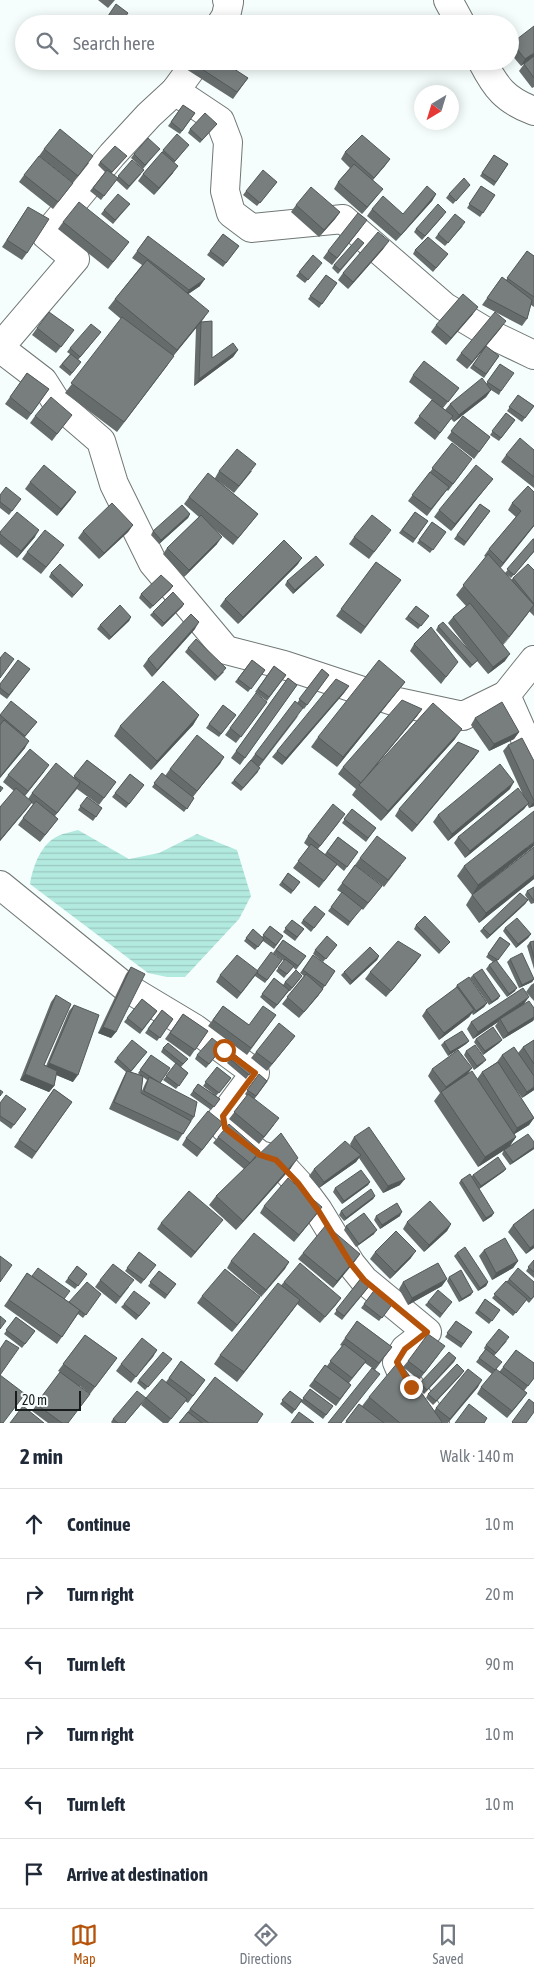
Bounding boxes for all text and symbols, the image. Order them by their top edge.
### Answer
search box [15,15,519,70]
icon: search [33,29,61,57]
text: Search here [73,32,155,54]
north arrow [414,85,459,130]
route start [213,1039,236,1062]
route end [400,1376,423,1399]
scale bar [15,1388,81,1411]
text: 20 m [22,1392,47,1408]
text: 2 min [20,1444,63,1468]
text: Walk · 140 m [440,1447,514,1465]
icon: ahead [20,1510,48,1538]
text: Continue [67,1513,131,1535]
text: 10 m [485,1515,514,1533]
icon: right [20,1580,48,1608]
text: Turn right [67,1583,134,1605]
text: 20 m [485,1585,514,1603]
icon: left [20,1650,48,1678]
text: Turn left [67,1653,125,1675]
text: 90 m [485,1655,514,1673]
icon: right [20,1720,48,1748]
text: Turn right [67,1723,134,1745]
text: 10 m [485,1725,514,1743]
icon: left [20,1790,48,1818]
text: Turn left [67,1793,125,1815]
text: 10 m [485,1795,514,1813]
icon: arrive [20,1860,48,1888]
text: Arrive at destination [67,1863,208,1885]
tab: Map [70,1921,98,1967]
tab: Directions [239,1921,292,1967]
tab: Saved [433,1921,464,1967]

